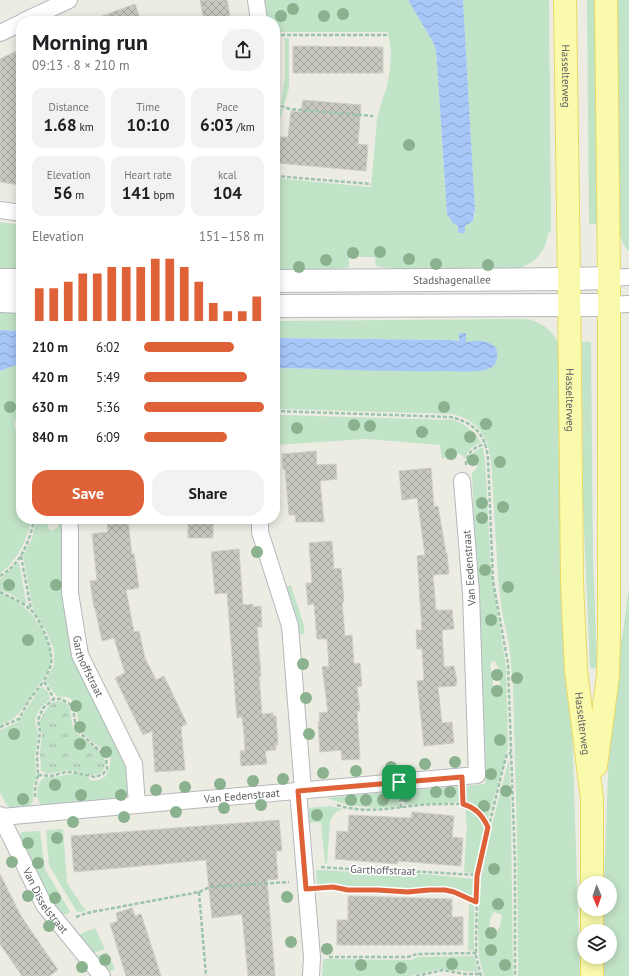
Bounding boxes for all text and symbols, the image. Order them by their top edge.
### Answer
text: Morning run [32,28,148,56]
button: share [222,29,264,71]
street label: Hasselterweg [559,44,574,108]
text: 09:13 · 8 × 210 m [32,57,129,74]
text: Distance [49,100,89,114]
text: Time [136,100,160,114]
text: Pace [217,100,238,114]
text: 1.68 [44,114,77,136]
text: 10:10 [126,114,170,136]
text: 6:03 [200,114,234,136]
text: km [77,120,94,134]
text: /km [234,120,255,134]
text: Elevation [47,168,91,182]
text: Heart rate [124,168,172,182]
text: kcal [218,168,237,182]
text: 56 [53,182,72,204]
text: 141 [122,182,151,204]
text: 104 [213,182,242,204]
text: m [72,188,84,202]
text: bpm [151,188,174,202]
text: Elevation [32,228,84,245]
text: 151–158 m [199,228,264,245]
street label: Stadshagenallee [413,273,491,287]
text: 210 m [32,339,68,356]
text: 6:02 [96,339,120,356]
street label: Hasselterweg [563,368,578,432]
text: 420 m [32,369,68,386]
text: 5:49 [96,369,120,386]
text: 630 m [32,399,68,416]
text: 5:36 [96,399,120,416]
text: 840 m [32,429,68,446]
text: 6:09 [96,429,120,446]
button: Save [32,470,144,516]
button: Share [152,470,264,516]
street label: Van Eedenstraat [459,529,479,607]
street label: Garthoffstraat [70,634,107,700]
street label: Hasselterweg [572,691,593,756]
pin [382,765,416,799]
icon: arrive [388,771,410,793]
street label: Van Eedenstraat [202,785,281,806]
street label: Garthoffstraat [350,862,416,878]
street label: Van Disselstraat [19,865,72,936]
north arrow [577,876,617,916]
map controls [577,876,617,964]
button: layers [577,924,617,964]

